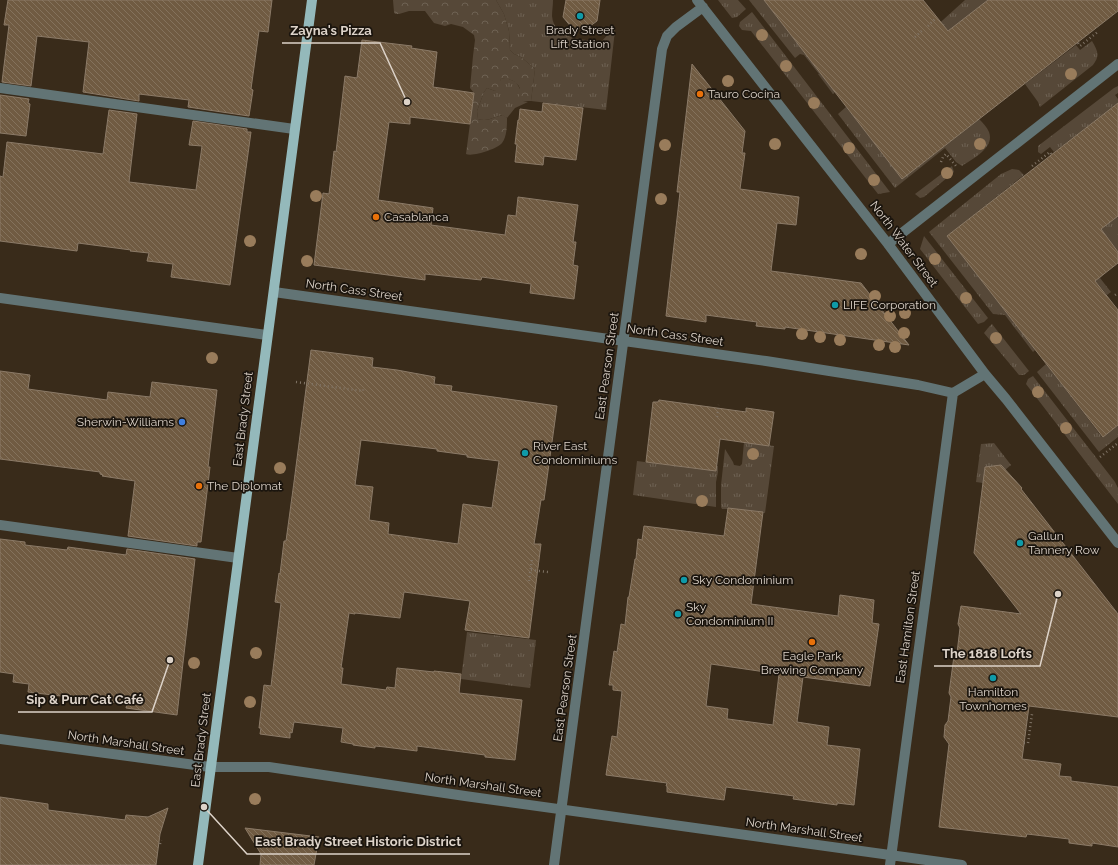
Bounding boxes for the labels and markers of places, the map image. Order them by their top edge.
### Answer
marker: Brady Street Lift Station [575,11,585,21]
callout: Zayna's Pizza [282,18,380,43]
place label: Brady Street Lift Station [546,23,614,51]
place label: Tauro Cocina [708,87,780,101]
marker: Tauro Cocina [695,89,705,99]
place label: Casablanca [384,210,448,224]
marker: Casablanca [371,212,381,222]
place label: LIFE Corporation [843,298,936,312]
marker: LIFE Corporation [830,300,840,310]
place label: Sherwin-Williams [77,415,174,429]
marker: Sherwin-Williams [177,417,187,427]
place label: River East Condominiums [533,439,617,467]
marker: River East Condominiums [520,448,530,458]
place label: The Diplomat [207,479,282,493]
marker: The Diplomat [194,481,204,491]
place label: Gallun Tannery Row [1028,529,1100,557]
marker: Gallun Tannery Row [1015,538,1025,548]
place label: Sky Condominium [692,573,793,587]
marker: Sky Condominium [679,575,689,585]
place label: Sky Condominium II [686,600,773,628]
marker: Sky Condominium II [673,609,683,619]
marker: Eagle Park Brewing Company [807,637,817,647]
callout: The 1818 Lofts [934,641,1040,666]
place label: Eagle Park Brewing Company [761,649,864,677]
marker: Hamilton Townhomes [988,673,998,683]
place label: Hamilton Townhomes [959,685,1027,713]
callout: Sip & Purr Cat Café [18,687,152,712]
callout: East Brady Street Historic District [247,829,470,854]

